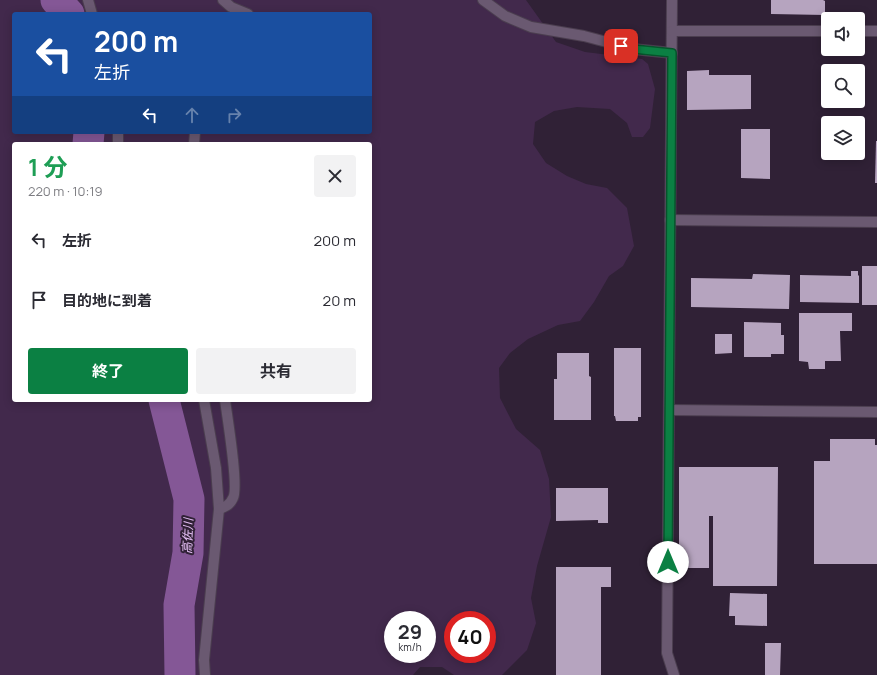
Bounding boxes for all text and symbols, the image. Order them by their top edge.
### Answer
map controls [821,12,865,160]
button: sound [821,12,865,56]
text: 200 m [94,22,178,60]
icon: left [28,28,80,80]
pin [604,29,638,63]
icon: arrive [610,35,632,57]
text: 左折 [94,60,130,84]
button: search [821,64,865,108]
icon: left [139,104,161,126]
icon: ahead [181,104,203,126]
icon: right [223,104,245,126]
button: layers [821,116,865,160]
text: 1 分 [28,150,67,183]
button: close [314,155,356,197]
text: 220 m · 10:19 [28,182,103,200]
icon: left [28,229,50,251]
text: 左折 [62,230,92,251]
text: 200 m [313,230,356,251]
icon: arrive [28,289,50,311]
text: 目的地に到着 [62,290,152,311]
text: 20 m [323,290,356,311]
button: 終了 [28,348,188,394]
button: 共有 [196,348,356,394]
water label: 高佐川 [178,516,197,554]
position arrow [647,541,689,583]
speed limit sign: 40 [444,611,496,663]
text: 29 [398,618,422,645]
text: km/h [398,640,422,654]

